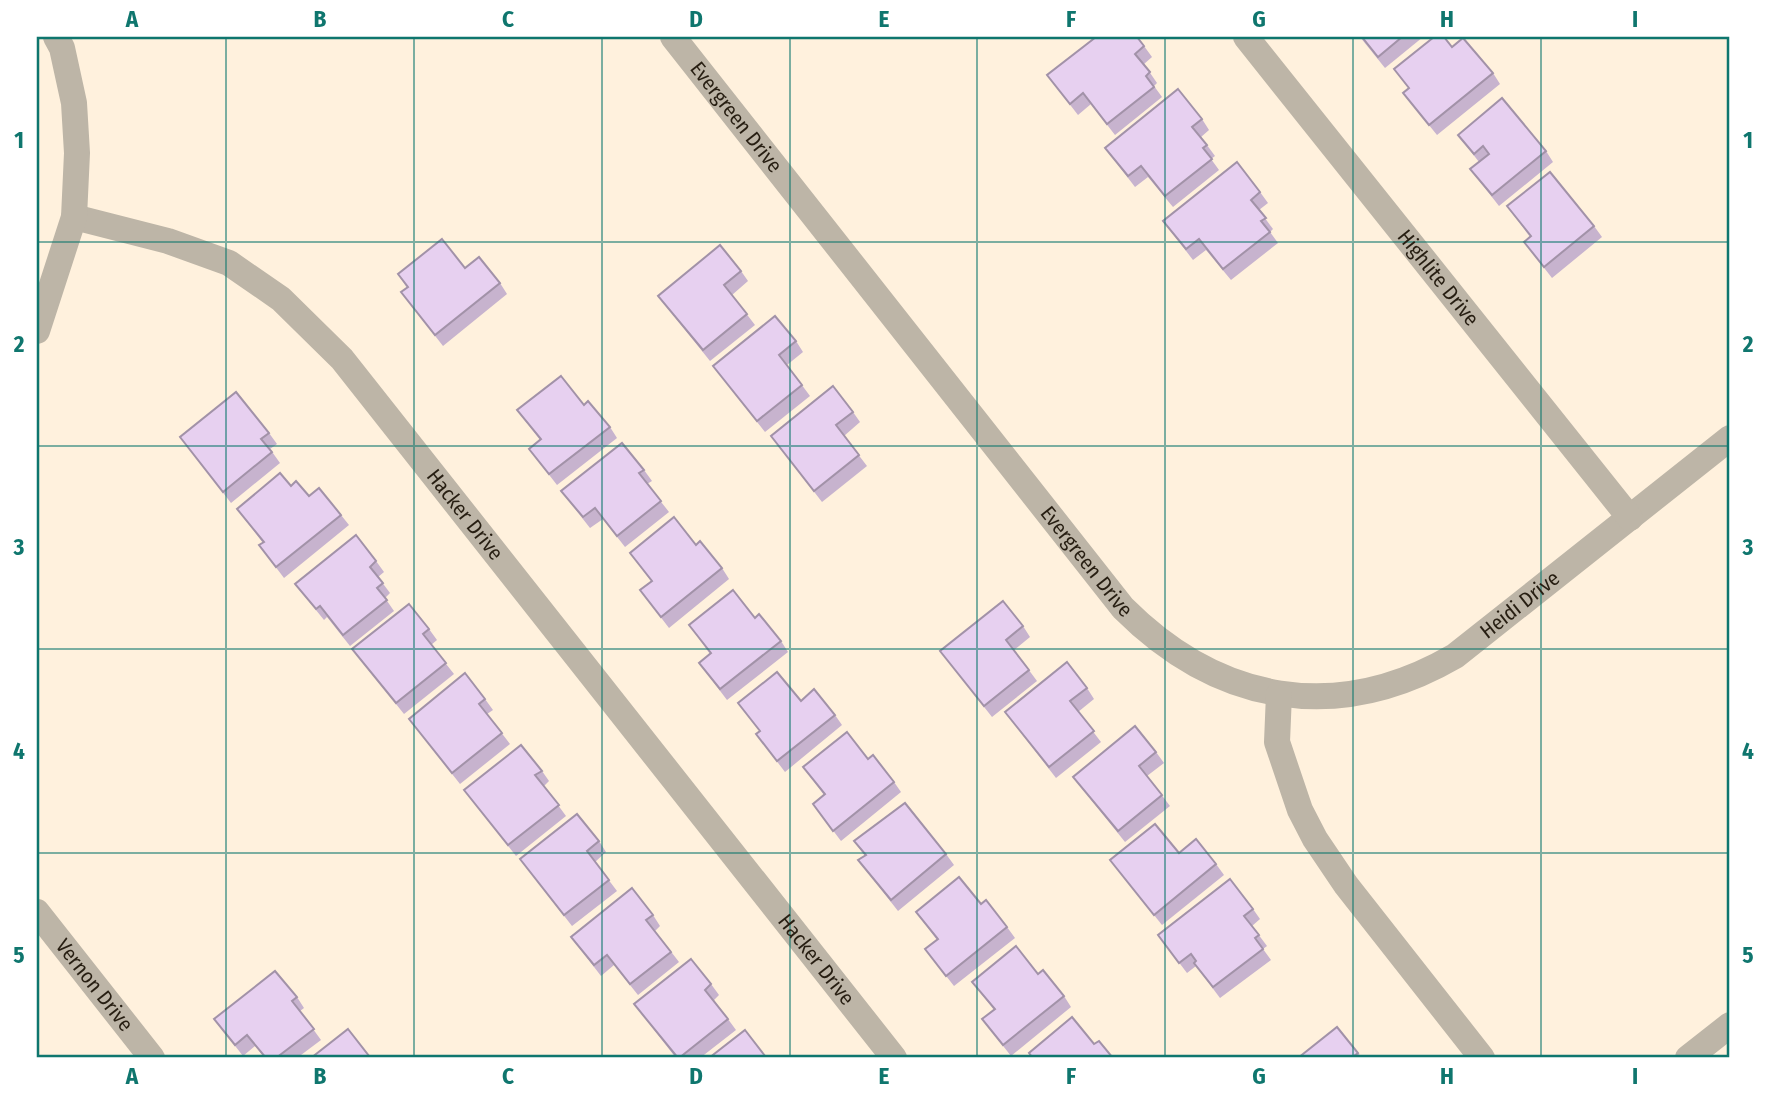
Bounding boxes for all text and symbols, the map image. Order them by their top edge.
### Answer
text: A [125,5,139,33]
text: B [314,5,327,33]
text: C [502,5,514,33]
text: D [689,5,703,33]
text: E [879,5,890,33]
text: F [1066,5,1076,33]
text: G [1252,5,1266,33]
text: H [1440,5,1454,33]
text: I [1632,5,1638,33]
street label: Evergreen Drive [684,56,788,178]
text: 1 [14,126,24,154]
text: 1 [1743,126,1753,154]
street label: Highlite Drive [1392,224,1485,331]
text: 2 [13,330,25,358]
text: 2 [1742,330,1754,358]
street label: Hacker Drive [421,464,509,565]
street label: Evergreen Drive [1035,501,1138,623]
text: 3 [13,533,25,561]
text: 3 [1742,533,1754,561]
street label: Heidi Drive [1475,565,1565,644]
text: 4 [13,737,25,765]
text: 4 [1742,737,1754,765]
street label: Hacker Drive [772,909,860,1010]
street label: Vernon Drive [50,934,139,1037]
text: 5 [13,941,25,969]
text: 5 [1742,941,1754,969]
text: A [125,1062,139,1090]
text: B [314,1062,327,1090]
text: C [502,1062,514,1090]
text: D [689,1062,703,1090]
text: E [879,1062,890,1090]
text: F [1066,1062,1076,1090]
text: G [1252,1062,1266,1090]
text: H [1440,1062,1454,1090]
text: I [1632,1062,1638,1090]

